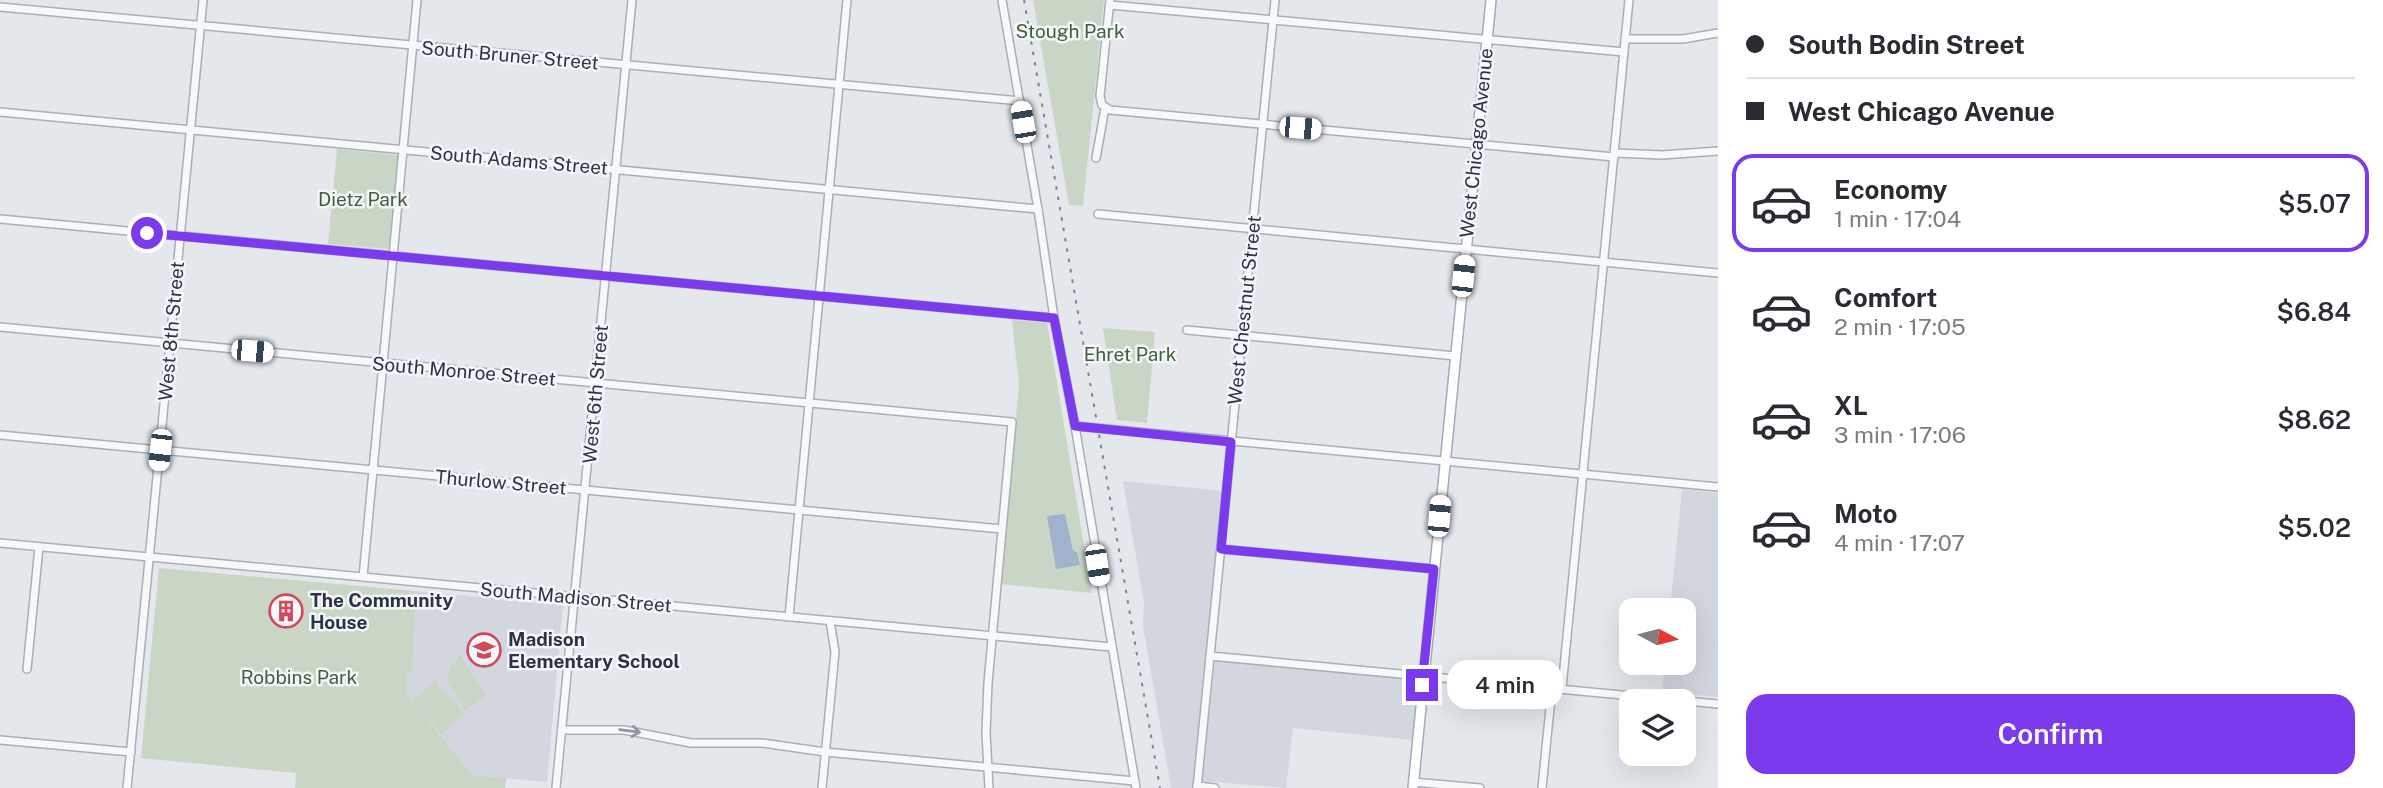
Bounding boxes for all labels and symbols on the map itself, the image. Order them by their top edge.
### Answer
park label: Stough Park [1015,20,1125,42]
street label: South Bruner Street [420,36,600,74]
street label: West Chicago Avenue [1455,47,1497,239]
car [1010,99,1037,145]
car [1279,116,1322,140]
street label: South Adams Street [429,141,609,179]
park label: Dietz Park [318,188,408,210]
street label: West Chestnut Street [1223,214,1265,406]
route start [131,217,163,249]
car [1451,254,1476,298]
street label: West 8th Street [154,260,188,402]
street label: West 6th Street [578,323,612,465]
car [231,339,274,363]
park label: Ehret Park [1084,343,1177,365]
street label: South Monroe Street [371,352,557,390]
car [148,428,173,472]
street label: Thurlow Street [435,465,567,499]
car [1427,494,1452,538]
car [1084,543,1111,587]
street label: South Madison Street [479,578,673,616]
place label: The Community House [310,589,453,633]
building icon: The Community House [267,592,305,630]
north arrow [1619,598,1696,676]
place label: Madison Elementary School [508,628,680,672]
school or university icon: Madison Elementary School [465,631,503,669]
callout: 4 min [1446,660,1562,710]
park label: Robbins Park [241,666,357,688]
route end [1406,669,1438,701]
one-way arrow [618,725,640,738]

